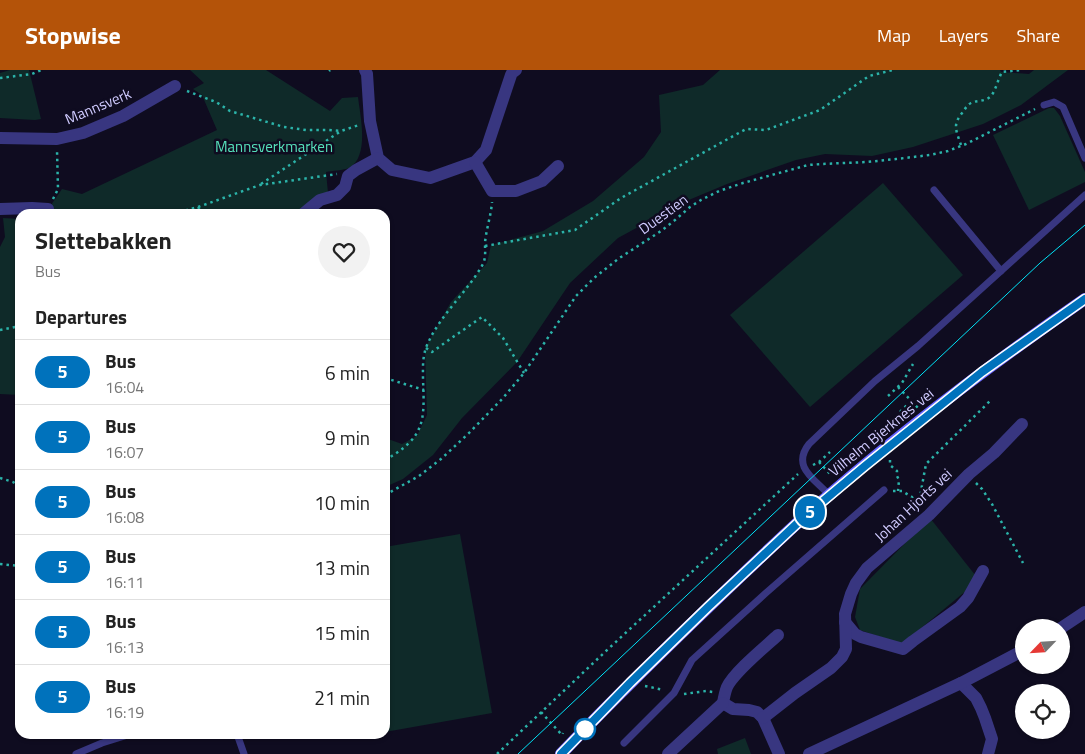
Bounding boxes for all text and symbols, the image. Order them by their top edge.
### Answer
text: Stopwise [25,17,121,53]
text: Map [877,22,911,49]
text: Layers [939,22,988,49]
text: Share [1016,22,1060,49]
street label: Mannsverk [61,82,135,130]
park label: Mannsverkmarken [215,135,333,158]
street label: Duestien [633,188,693,240]
text: Slettebakken [35,222,172,258]
button: heart [318,226,370,278]
text: Bus [35,259,61,283]
text: Departures [35,302,127,331]
text: Bus [105,346,136,375]
text: 5 [57,358,68,385]
text: 6 min [325,358,370,387]
text: 16:04 [105,375,144,399]
street label: Vilhelm Bjerknes' vei [823,382,939,482]
text: Bus [105,411,136,440]
text: 5 [57,423,68,450]
text: 9 min [325,423,370,452]
text: 16:07 [105,440,144,464]
street label: Johan Hjorts vei [869,463,957,547]
text: Bus [105,476,136,505]
text: 5 [57,488,68,515]
text: 10 min [314,488,370,517]
line badge: 5 [794,496,826,528]
text: 5 [805,498,815,525]
text: 16:08 [105,505,144,529]
text: Bus [105,541,136,570]
text: 5 [57,553,68,580]
text: 13 min [314,553,370,582]
text: 16:11 [105,570,144,594]
text: Bus [105,606,136,635]
text: 5 [57,618,68,645]
text: 15 min [314,618,370,647]
north arrow [1015,619,1070,674]
map controls [1015,619,1070,739]
text: 16:13 [105,635,144,659]
text: Bus [105,671,136,700]
text: 5 [57,683,68,710]
text: 21 min [314,683,370,712]
button: locate [1015,684,1070,739]
text: 16:19 [105,700,144,724]
unlabelled marker [574,718,596,740]

